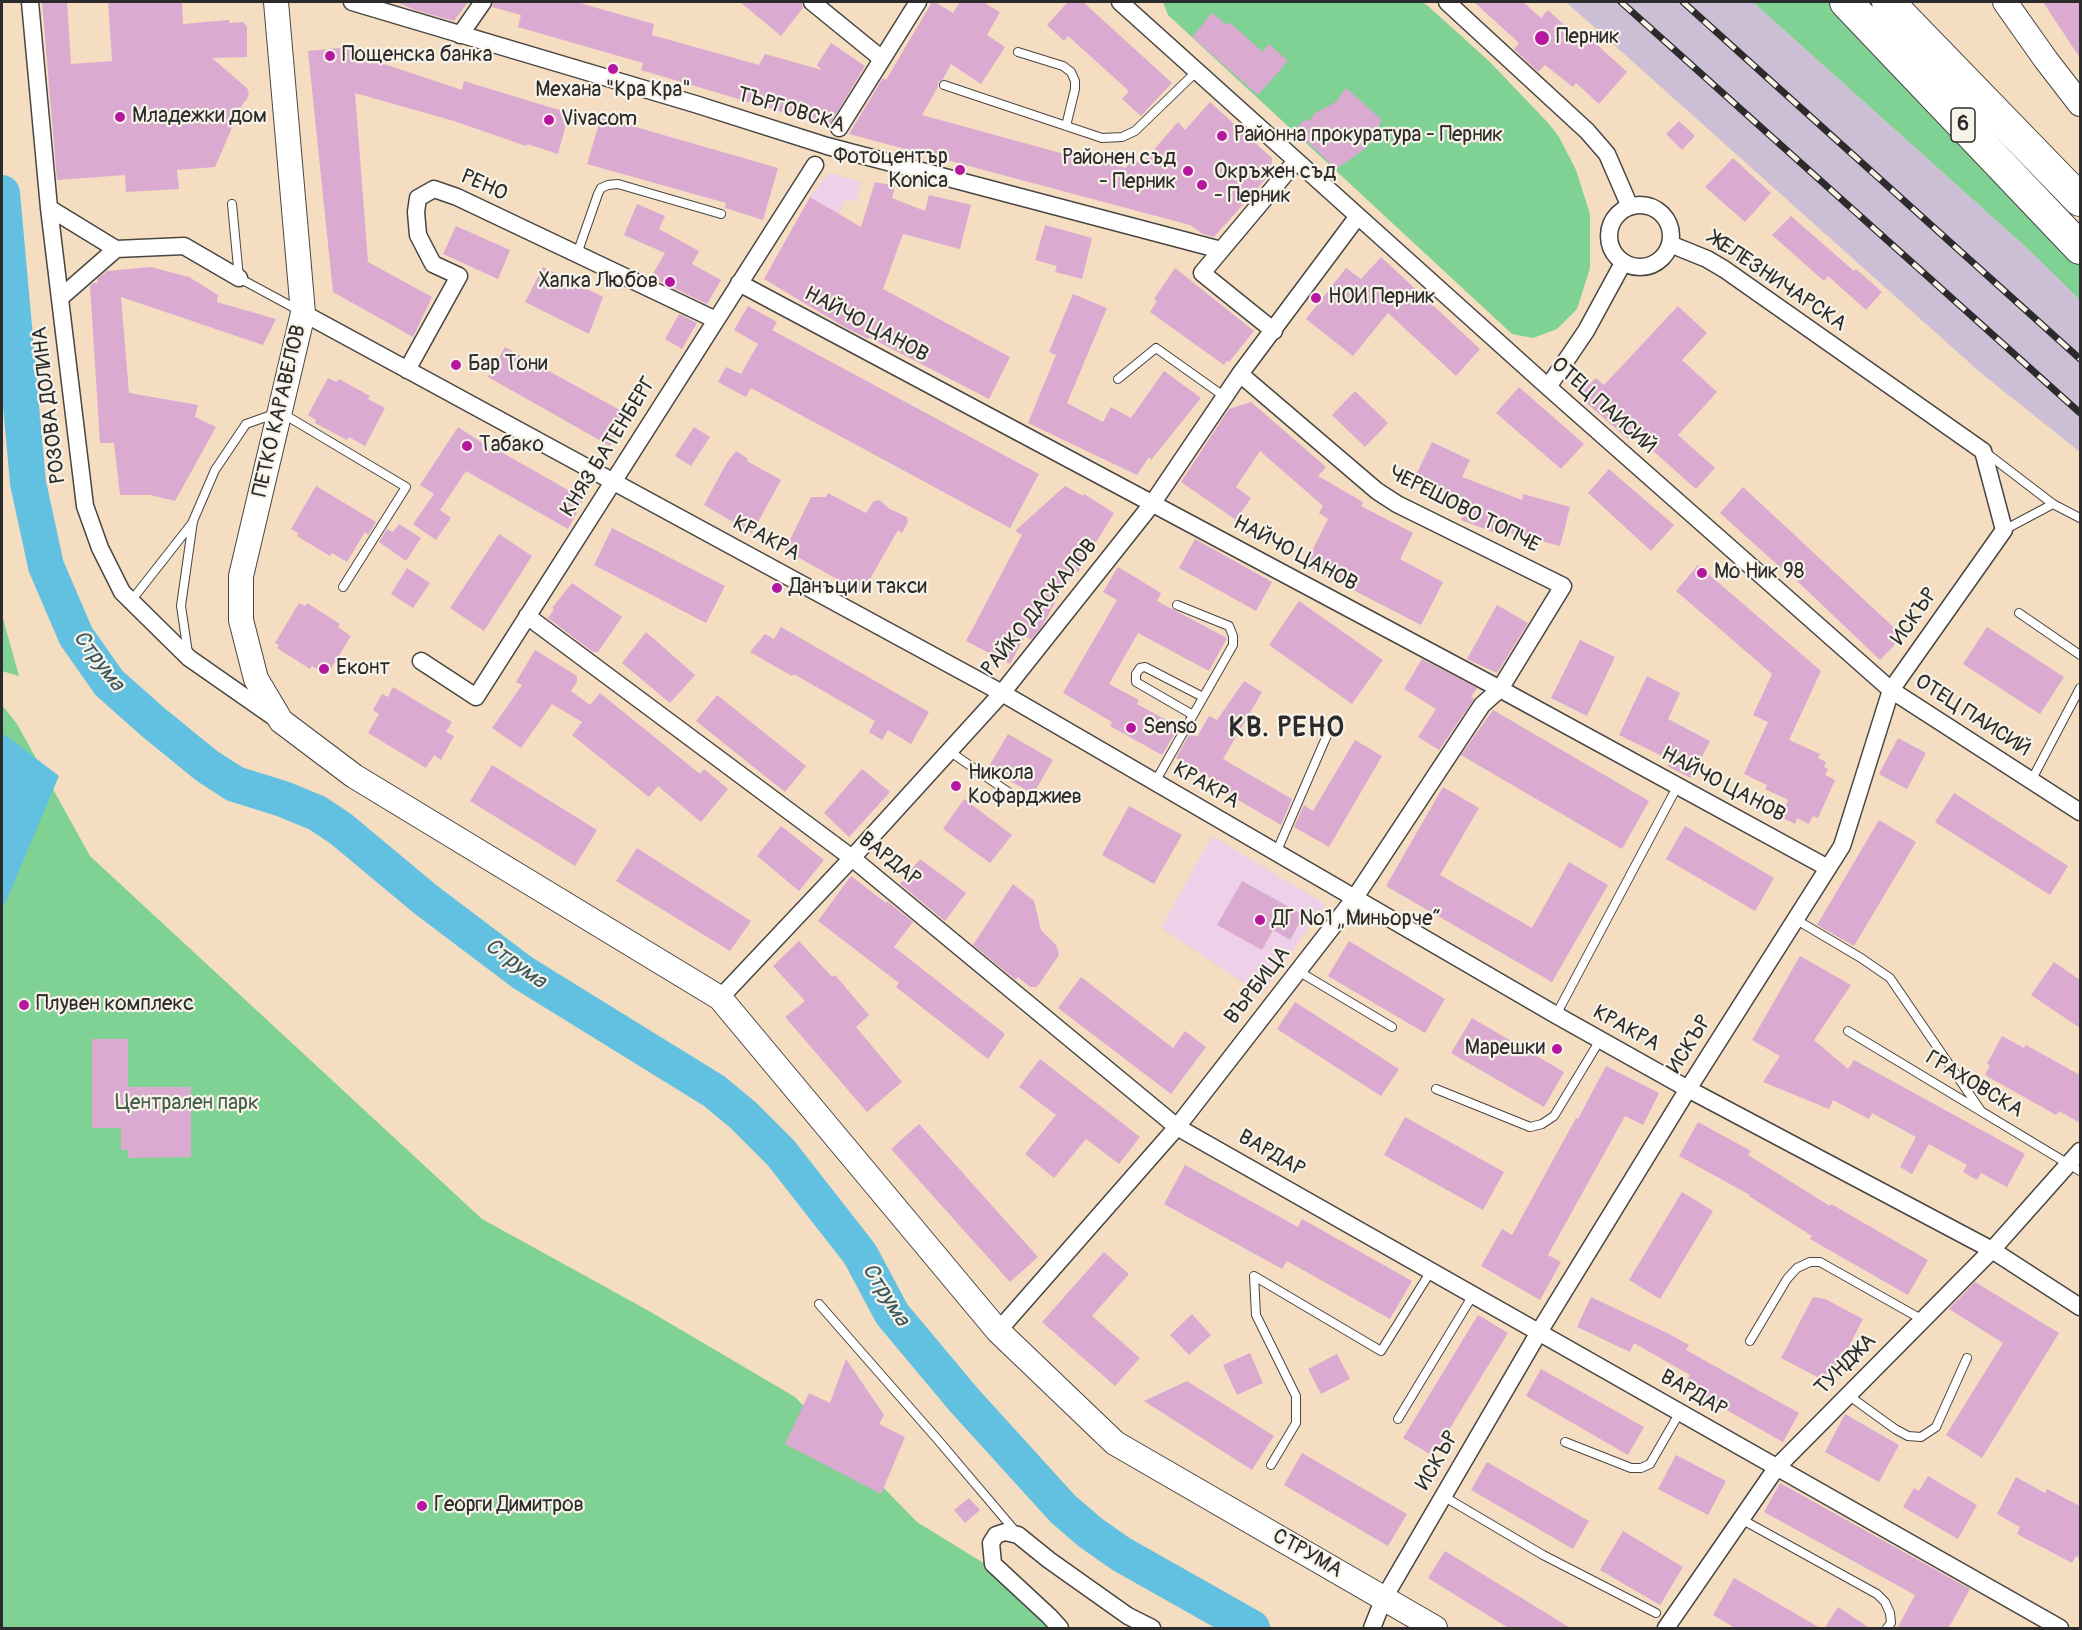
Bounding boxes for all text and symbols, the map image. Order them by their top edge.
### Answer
place label: Перник [1556,25,1620,51]
marker: Перник [1533,29,1551,47]
place label: Пощенска банка [342,43,492,69]
marker: Пощенска банка [323,49,337,63]
marker: Механа "Кра Кра" [606,62,620,76]
place label: Механа "Кра Кра" [535,78,691,104]
street label: ТЪРГОВСКА [734,83,848,139]
place label: Младежки дом [132,104,267,130]
place label: Vivacom [561,107,637,133]
road number: 6 [1951,108,1975,142]
marker: Младежки дом [113,110,127,124]
marker: Vivacom [542,113,556,127]
place label: Районна прокуратура - Перник [1234,123,1503,149]
marker: Районна прокуратура - Перник [1215,129,1229,143]
place label: Фотоцентър Konica [833,145,948,195]
place label: Районен съд - Перник [1062,146,1176,196]
place label: Окръжен съд - Перник [1214,160,1336,210]
marker: Фотоцентър Konica [953,163,967,177]
marker: Районен съд - Перник [1181,164,1195,178]
street label: РЕНО [457,165,511,207]
marker: Окръжен съд - Перник [1195,178,1209,192]
street label: ЖЕЛЕЗНИЧАРСКА [1703,227,1851,337]
place label: Хапка Любов [538,269,658,295]
marker: Хапка Любов [663,275,677,289]
street label: НАЙЧО ЦАНОВ [800,282,932,368]
place label: НОИ Перник [1328,285,1435,311]
marker: НОИ Перник [1309,291,1323,305]
street label: ПЕТКО КАРАВЕЛОВ [248,323,312,499]
street label: РОЗОВА ДОЛИНА [28,325,72,485]
place label: Бар Тони [468,352,548,378]
street label: ОТЕЦ ПАИСИЙ [1545,352,1661,460]
marker: Бар Тони [449,358,463,372]
street label: КНЯЗ БАТЕНБЕРГ [556,372,662,522]
place label: Табако [479,433,544,459]
marker: Табако [460,439,474,453]
street label: ЧЕРЕШОВО ТОПЧЕ [1384,461,1544,559]
street label: КРАКРА [728,511,804,567]
street label: НАЙЧО ЦАНОВ [1229,511,1361,597]
street label: РАЙКО ДАСКАЛОВ [977,534,1103,682]
place label: Мо Ник 98 [1714,560,1804,586]
marker: Мо Ник 98 [1695,566,1709,580]
place label: Данъци и такси [789,575,927,601]
marker: Данъци и такси [770,581,784,595]
street label: ИСКЪР [1886,584,1944,650]
water label: Струма [67,625,129,697]
place label: Еконт [336,656,390,682]
marker: Еконт [317,662,331,676]
street label: ОТЕЦ ПАИСИЙ [1910,669,2034,763]
district label: КВ. РЕНО [1229,713,1345,745]
place label: Senso [1143,715,1197,741]
marker: Senso [1124,721,1138,735]
street label: НАЙЧО ЦАНОВ [1657,742,1789,828]
street label: КРАКРА [1168,757,1244,815]
place label: Никола Кофарджиев [968,761,1082,811]
marker: Никола Кофарджиев [949,779,963,793]
street label: ВАРДАР [853,827,925,893]
place label: ДГ №1 „Миньорче“ [1272,907,1441,933]
marker: ДГ №1 „Миньорче“ [1253,913,1267,927]
water label: Струма [479,933,551,995]
street label: ВЪРБИЦА [1220,942,1296,1030]
place label: Плувен комплекс [36,992,194,1018]
marker: Плувен комплекс [17,998,31,1012]
street label: КРАКРА [1588,1000,1664,1058]
street label: ИСКЪР [1662,1011,1718,1079]
place label: Марешки [1465,1036,1545,1062]
marker: Марешки [1550,1042,1564,1056]
street label: ГРАХОВСКА [1921,1046,2027,1124]
park label: Централен парк [115,1091,259,1117]
street label: ВАРДАР [1233,1125,1309,1183]
water label: Струма [855,1259,915,1331]
street label: ТУНДЖА [1810,1329,1882,1401]
street label: ВАРДАР [1655,1365,1731,1423]
street label: ИСКЪР [1411,1427,1465,1495]
place label: Георги Димитров [434,1493,584,1519]
marker: Георги Димитров [415,1499,429,1513]
street label: СТРУМА [1268,1524,1346,1584]

